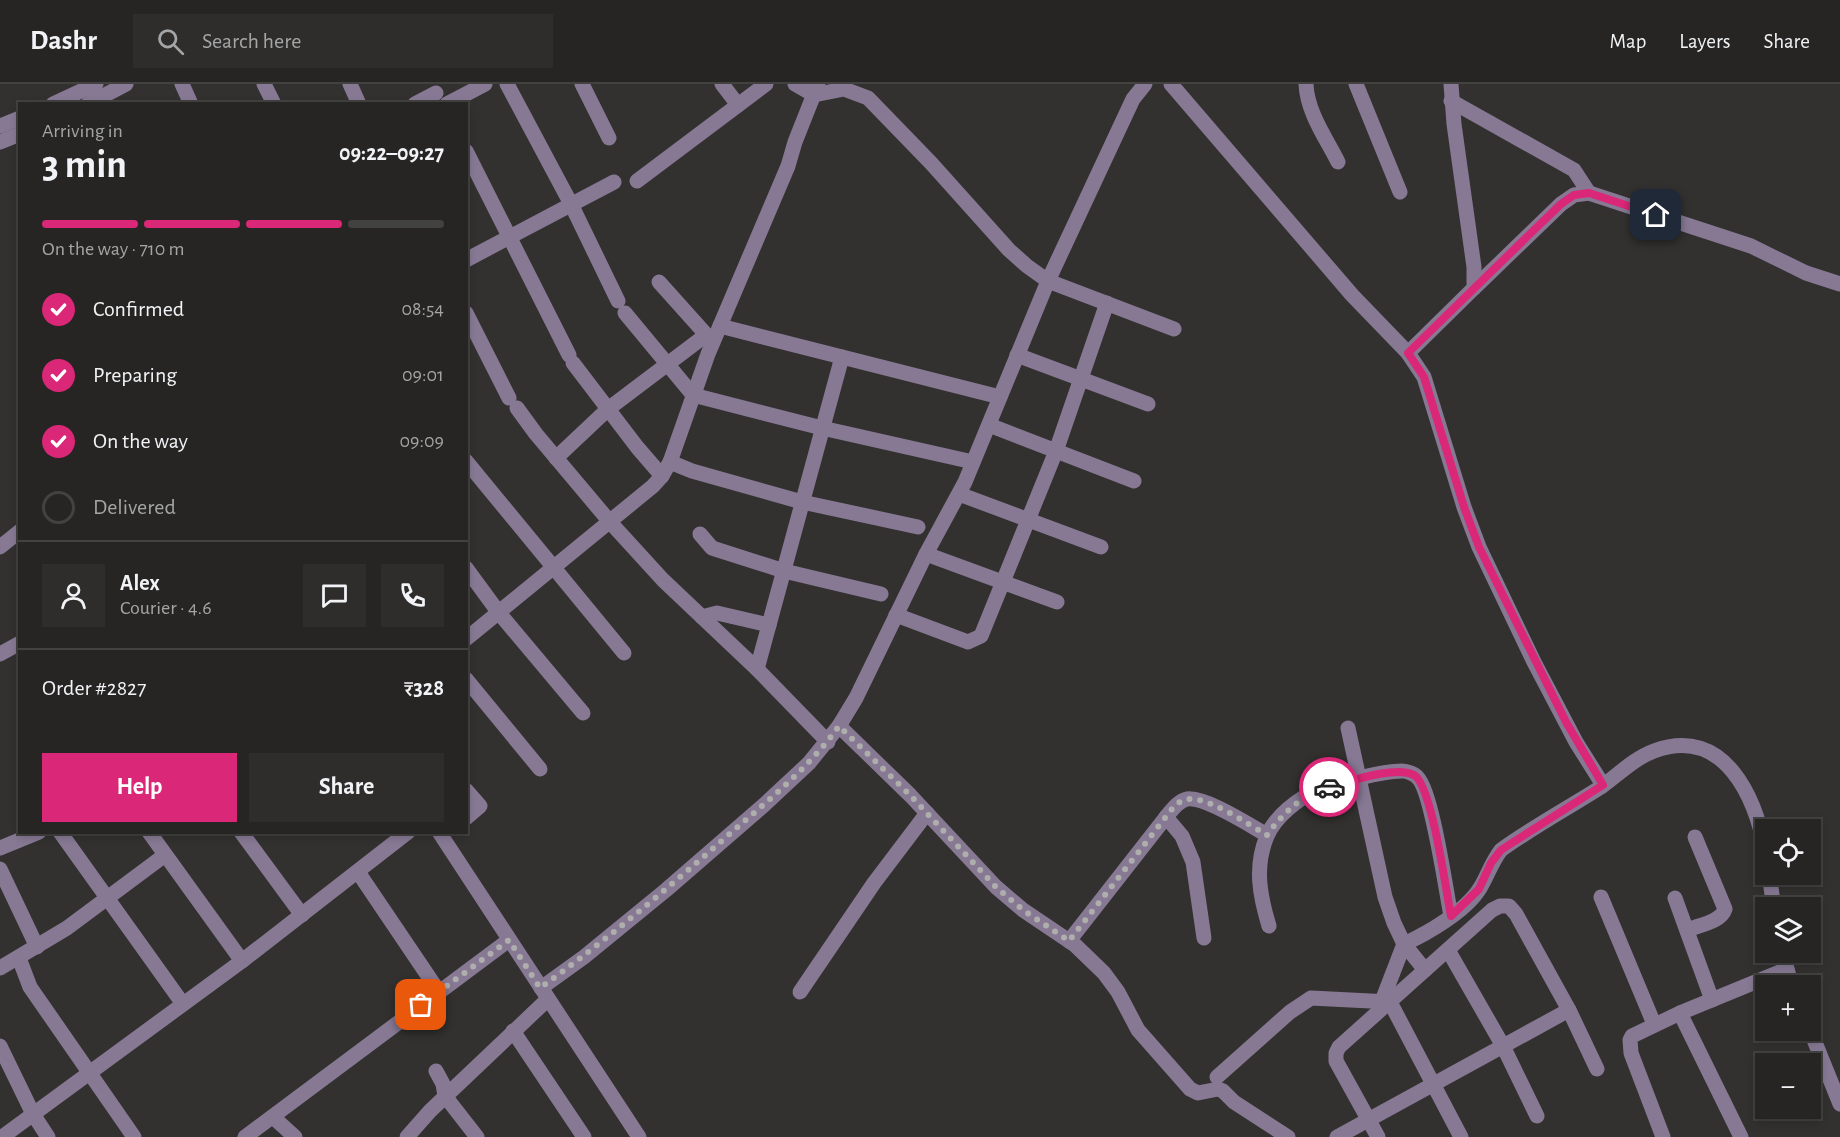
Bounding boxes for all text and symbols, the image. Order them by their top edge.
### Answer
search box [133,14,553,68]
icon: search [154,25,187,58]
text: Dashr [30,27,97,55]
text: Search here [202,30,301,52]
text: Map [1610,31,1646,52]
text: Layers [1679,31,1730,52]
text: Share [1763,31,1810,52]
text: Arriving in [42,121,123,141]
text: 09:22–09:27 [339,142,444,164]
text: 3 min [42,146,127,185]
pin [1630,189,1681,240]
icon: home [1639,198,1672,231]
text: On the way · 710 m [42,239,185,259]
icon: check [42,293,75,326]
text: Confirmed [93,298,184,320]
text: 08:54 [401,299,444,319]
icon: check [42,359,75,392]
text: Preparing [93,364,177,386]
text: 09:01 [402,365,444,385]
icon: check [42,425,75,458]
text: On the way [93,430,188,452]
text: 09:09 [400,431,444,451]
text: Delivered [93,496,176,518]
button: person [42,564,105,627]
button: chat [303,564,366,627]
button: phone [381,564,444,627]
text: Alex [120,572,160,594]
text: Courier · 4.6 [120,598,212,618]
text: Order #2827 [42,677,146,699]
text: ₹328 [404,677,444,699]
button: Help [42,753,237,822]
button: Share [249,753,444,822]
courier [1299,757,1359,817]
icon: car [1313,771,1346,804]
map controls [1755,819,1821,1119]
button: locate [1755,819,1821,885]
button: layers [1755,897,1821,963]
button: + [1755,975,1821,1041]
pin [395,979,446,1030]
icon: bag [404,988,437,1021]
button: − [1755,1053,1821,1119]

